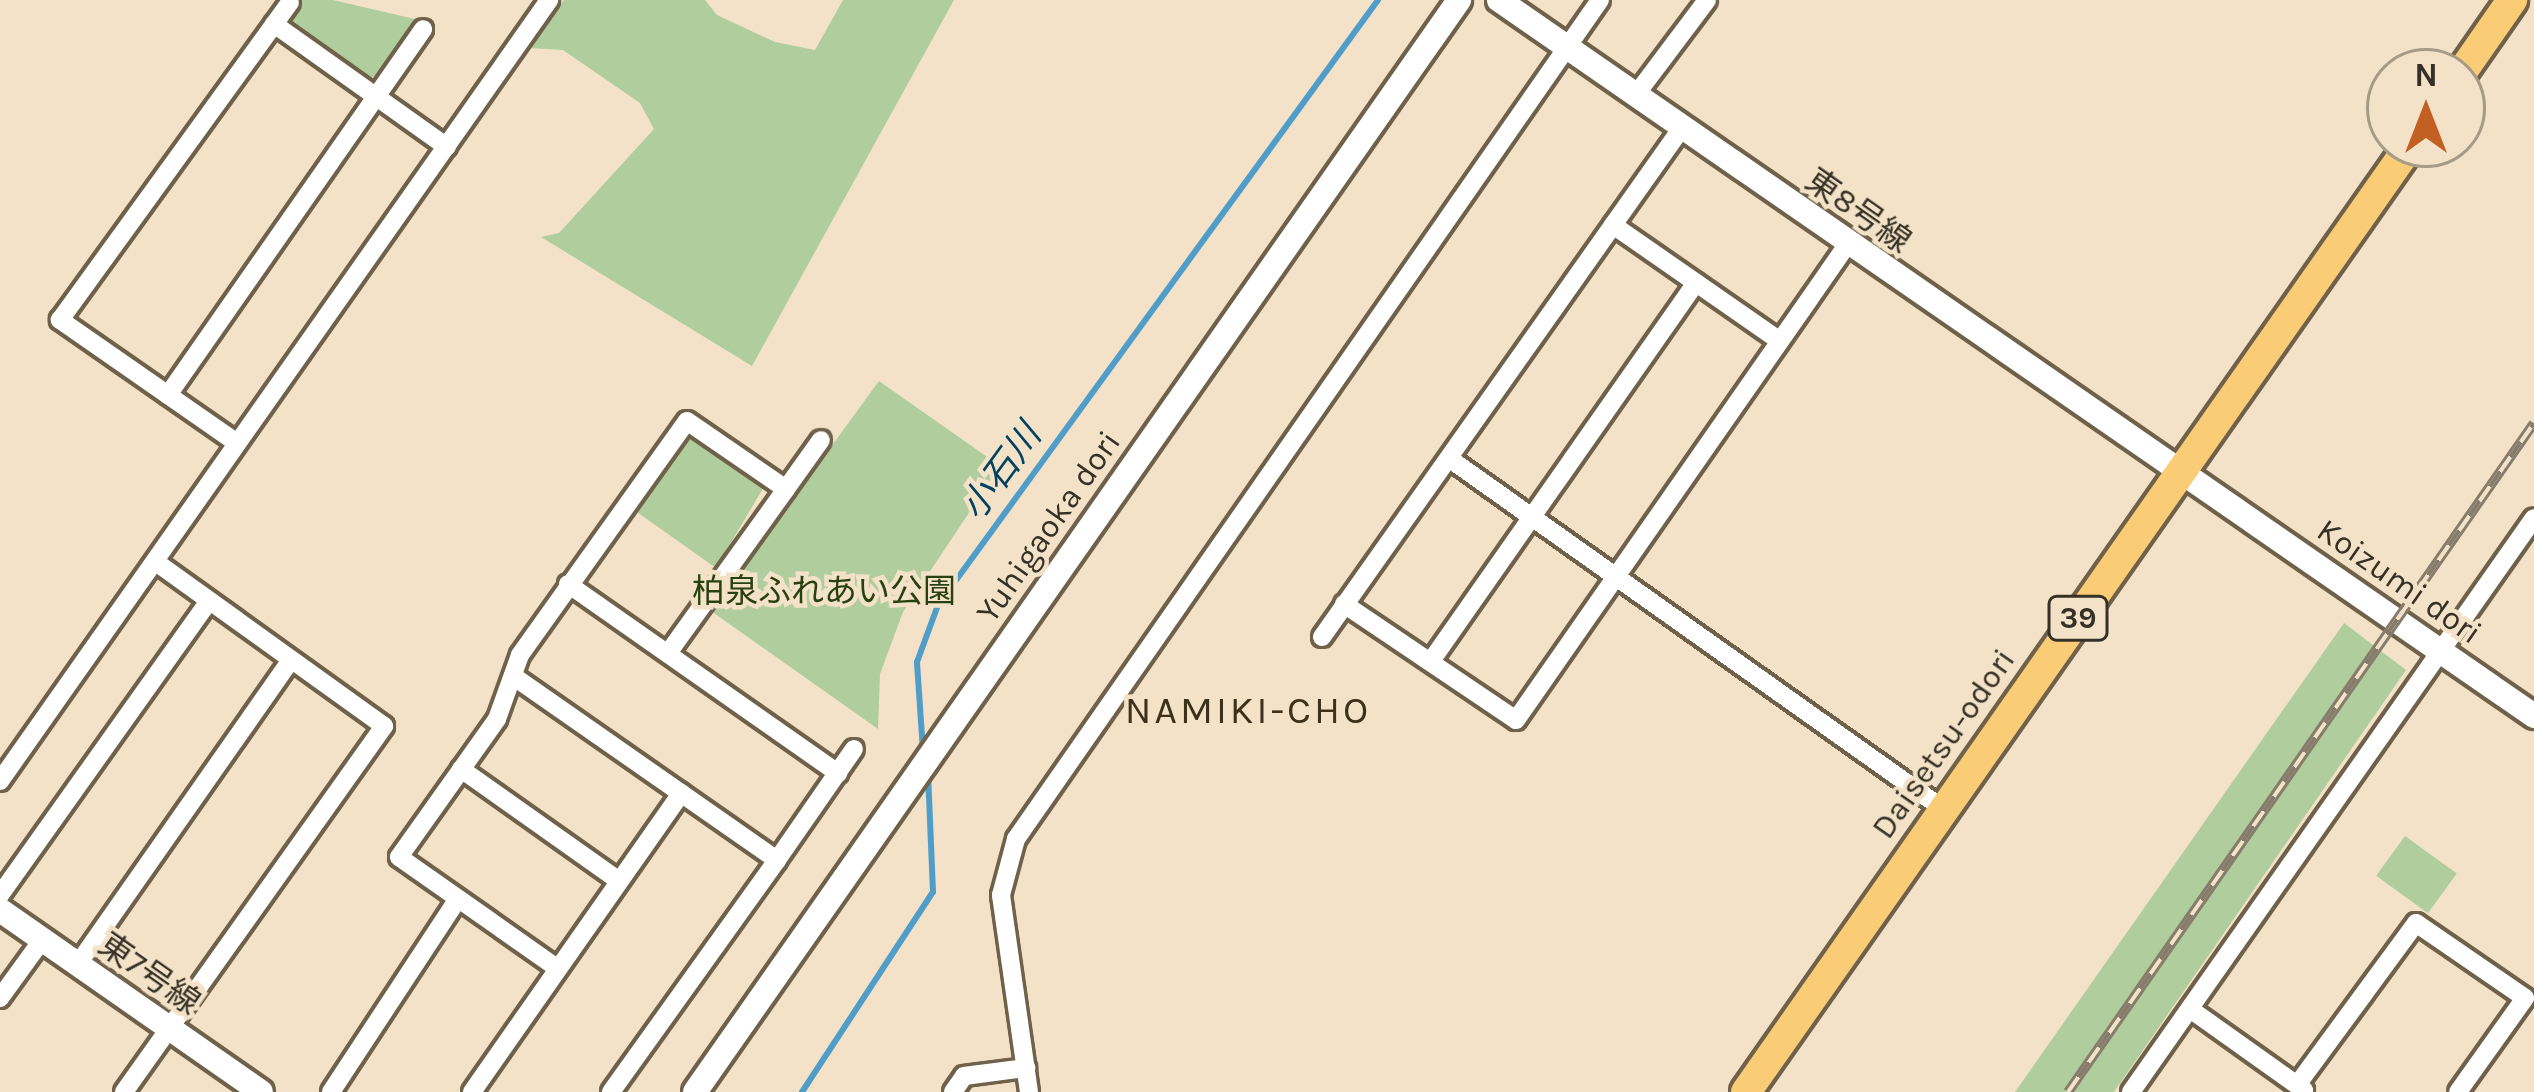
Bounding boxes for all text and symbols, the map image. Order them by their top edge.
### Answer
north arrow [2366,48,2486,168]
text: N [2414,56,2438,94]
street label: 東8号線 [1798,161,1918,261]
water label: 小石川 [952,416,1050,528]
street label: Yuhigaoka dori [968,424,1130,630]
street label: Koizumi dori [2309,511,2489,653]
park label: 柏泉ふれあい公園 [692,572,956,612]
road number: 39 [2045,594,2111,642]
street label: Daisetsu-odori [1864,641,2024,847]
district label: NAMIKI-CHO [1125,687,1371,733]
street label: 東7号線 [91,925,207,1023]

